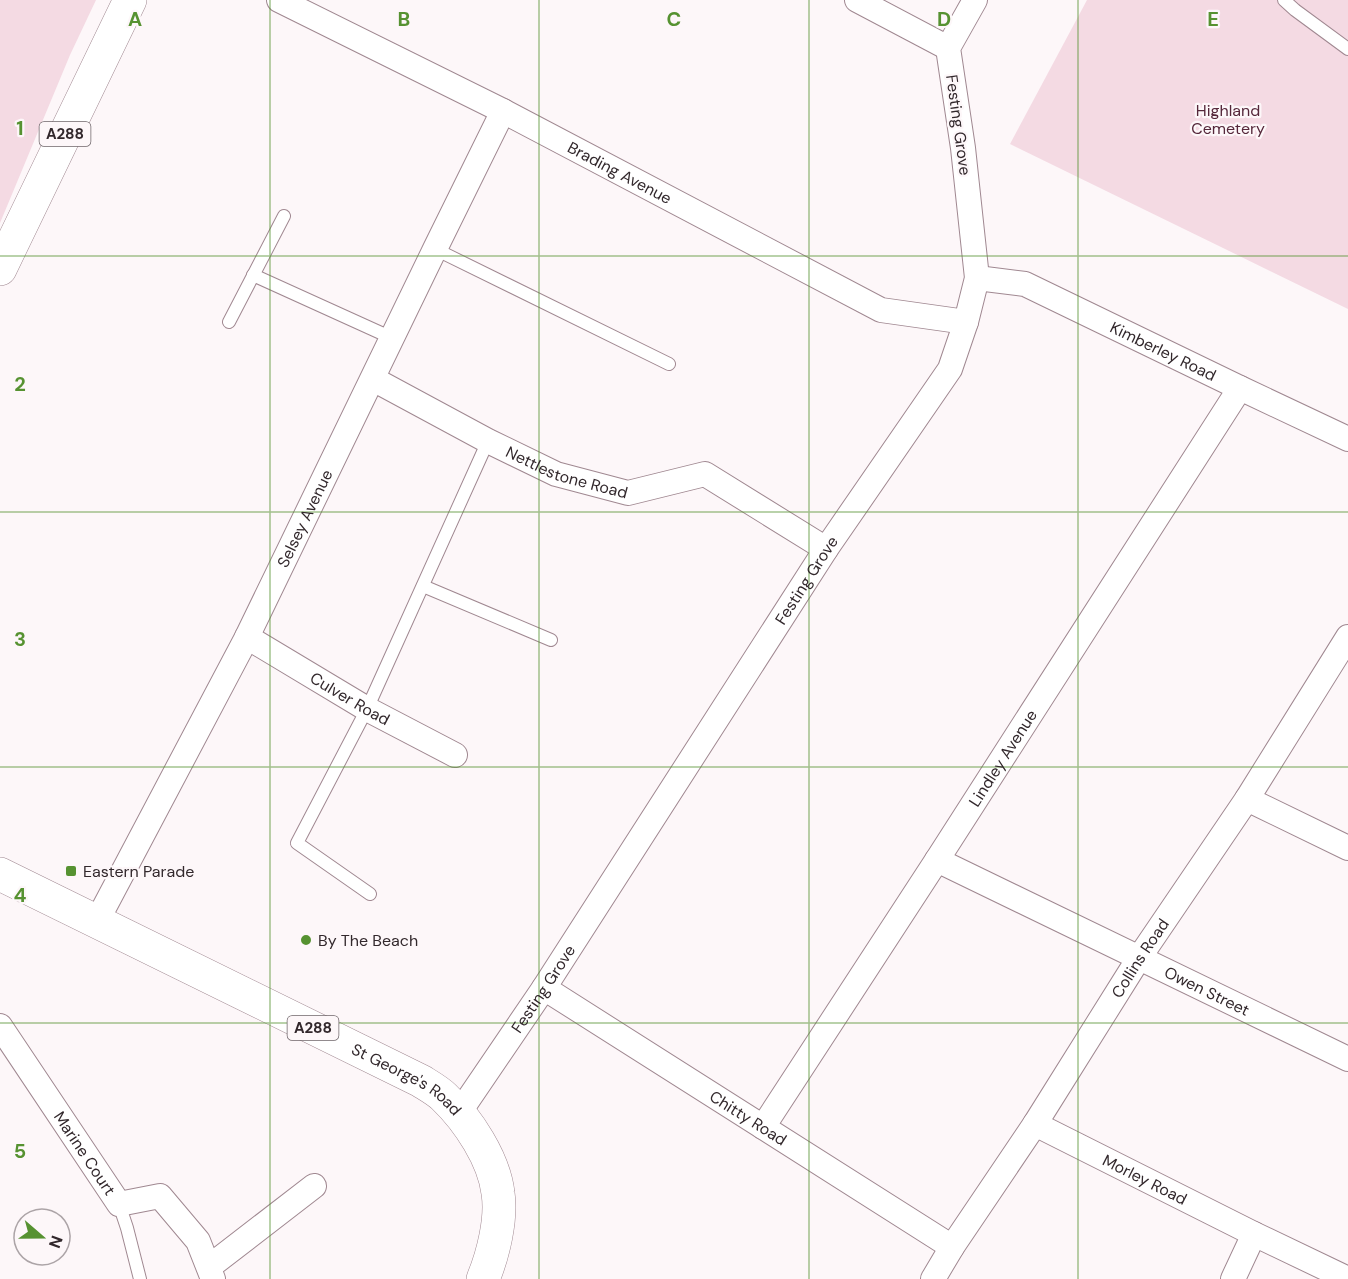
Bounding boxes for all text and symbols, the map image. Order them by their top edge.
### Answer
text: A [128,6,142,32]
text: B [398,6,410,32]
text: C [667,6,681,32]
text: D [937,6,951,32]
text: E [1207,6,1219,32]
street label: Festing Grove [941,73,976,177]
park label: Highland Cemetery [1191,100,1265,139]
text: 1 [16,115,24,141]
road number: A288 [40,122,90,146]
street label: Brading Avenue [564,137,675,209]
street label: Kimberley Road [1107,317,1220,386]
text: 2 [14,371,26,397]
street label: Nettlestone Road [502,441,630,503]
street label: Selsey Avenue [272,466,338,571]
street label: Festing Grove [770,532,843,629]
text: 3 [14,626,26,652]
street label: Culver Road [306,667,393,730]
street label: Lindley Avenue [964,706,1042,811]
place label: Eastern Parade [83,861,194,882]
marker: Eastern Parade [64,864,78,878]
text: 4 [14,882,27,908]
street label: Collins Road [1107,914,1174,1002]
place label: By The Beach [318,930,418,951]
marker: By The Beach [299,933,313,947]
street label: Festing Grove [507,941,580,1037]
street label: Owen Street [1161,962,1253,1021]
road number: A288 [288,1016,338,1040]
street label: St George's Road [348,1039,466,1120]
street label: Chitty Road [705,1086,791,1150]
street label: Marine Court [49,1107,120,1200]
text: 5 [14,1138,26,1164]
street label: Morley Road [1099,1150,1190,1210]
north arrow [12,1207,72,1267]
text: N [44,1233,67,1251]

